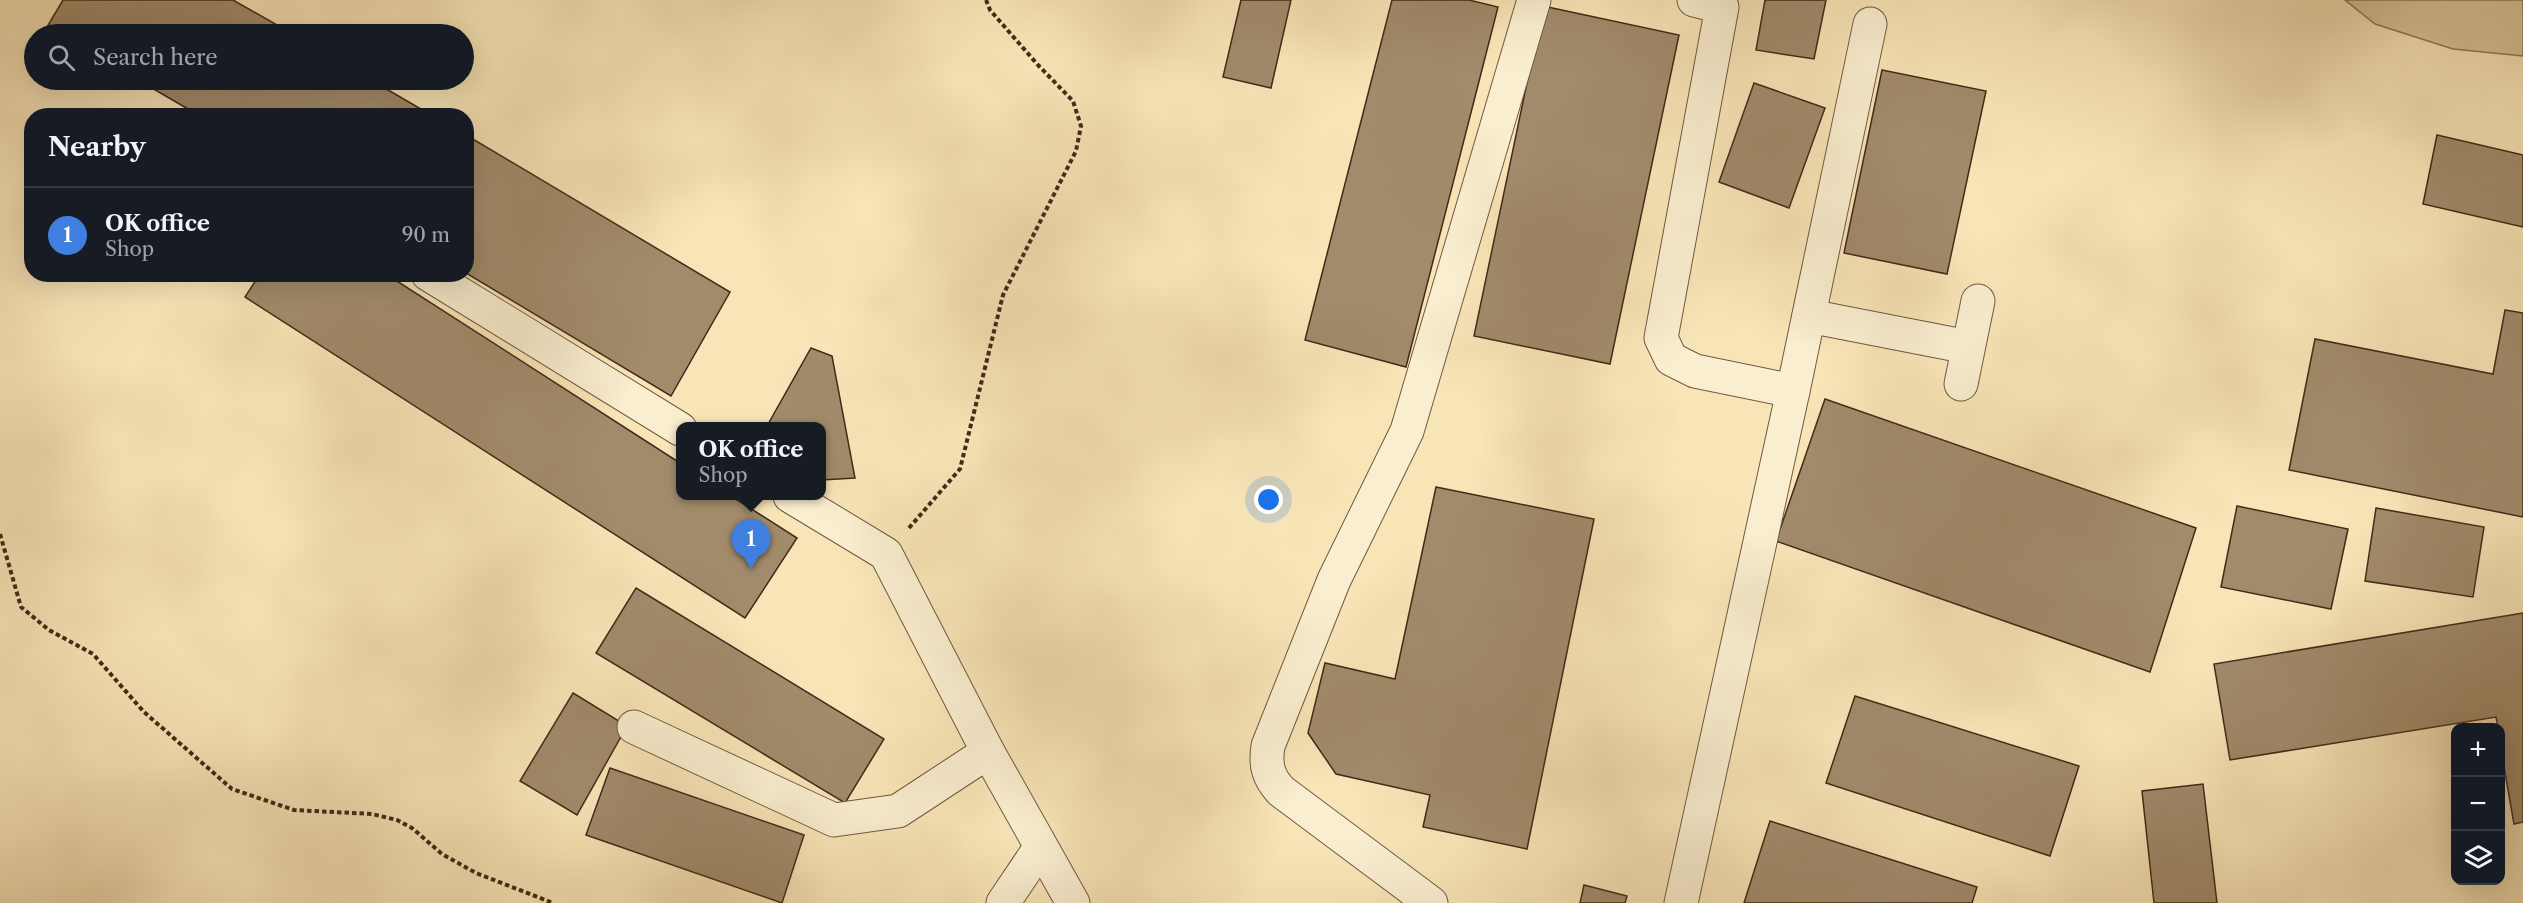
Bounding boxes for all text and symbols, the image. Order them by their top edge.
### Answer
search box [24,24,474,90]
icon: search [45,41,78,74]
text: Search here [93,44,218,71]
text: Nearby [48,131,146,163]
text: OK office [105,210,210,237]
text: 1 [63,223,72,247]
text: 90 m [402,223,450,247]
text: Shop [105,237,154,261]
popup [676,422,826,500]
text: OK office [699,436,803,463]
text: Shop [699,463,748,487]
your location [1254,485,1283,514]
pin: 1 [732,520,771,569]
map controls [2451,723,2505,885]
button: + [2451,723,2505,777]
button: − [2451,777,2505,831]
button: layers [2451,831,2505,885]

